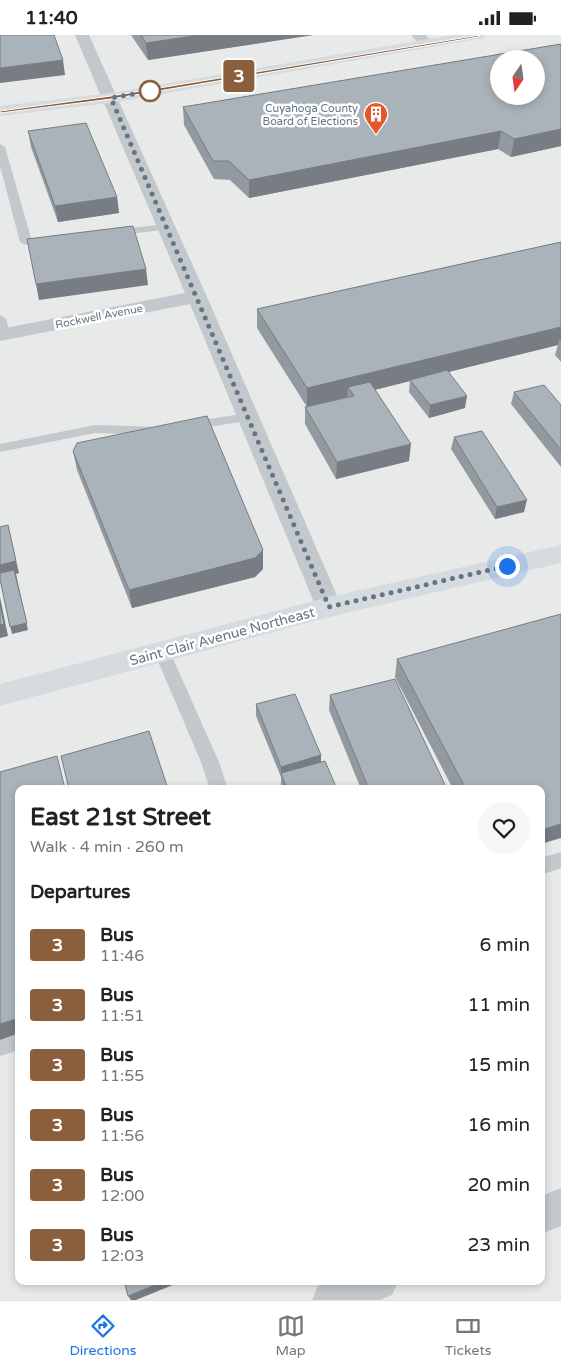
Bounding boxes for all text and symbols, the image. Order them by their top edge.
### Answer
text: 11:40 [25,7,78,29]
north arrow [490,50,545,105]
map controls [490,50,545,105]
line badge: 3 [223,60,255,92]
text: 3 [233,65,245,87]
unlabelled marker [139,80,161,102]
building icon: Cuyahoga County Board of Elections [363,101,389,135]
place label: Cuyahoga County Board of Elections [263,102,358,128]
street label: Rockwell Avenue [54,302,144,331]
your location [495,554,520,579]
street label: Saint Clair Avenue Northeast [128,603,317,669]
button: heart [478,802,530,854]
text: East 21st Street [30,803,211,832]
text: Walk · 4 min · 260 m [30,837,184,857]
text: Departures [30,881,130,903]
text: Bus [100,924,134,946]
text: 3 [52,934,63,956]
text: 6 min [479,934,530,956]
text: 11:46 [100,946,144,966]
text: Bus [100,984,134,1006]
text: 3 [52,994,63,1016]
text: 11 min [467,994,530,1016]
text: 11:51 [100,1006,144,1026]
text: Bus [100,1044,134,1066]
text: 3 [52,1054,63,1076]
text: 15 min [467,1054,530,1076]
text: 11:55 [100,1066,144,1086]
text: Bus [100,1104,134,1126]
text: 3 [52,1114,63,1136]
text: 16 min [467,1114,530,1136]
text: 11:56 [100,1126,144,1146]
text: Bus [100,1164,134,1186]
text: 3 [52,1174,63,1196]
text: 20 min [467,1174,530,1196]
text: 12:00 [100,1186,144,1206]
text: Bus [100,1224,134,1246]
text: 3 [52,1234,63,1256]
text: 23 min [467,1234,530,1256]
text: 12:03 [100,1246,144,1266]
tab: Directions [69,1312,136,1359]
tab: Map [275,1312,306,1359]
tab: Tickets [445,1312,492,1359]

